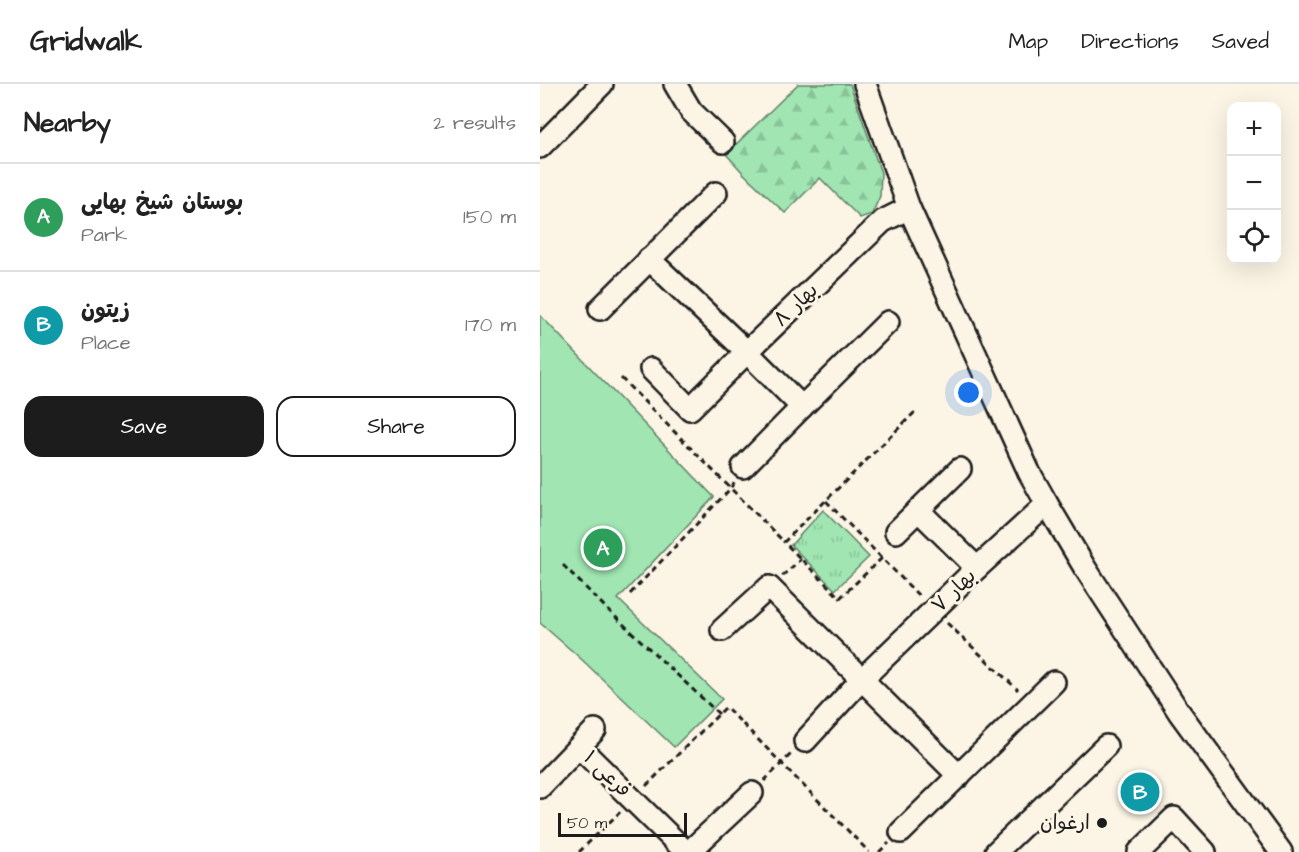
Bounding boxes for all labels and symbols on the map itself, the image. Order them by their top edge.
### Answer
street label: بهار ۸ [767,277,825,333]
your location [954,378,983,407]
pin: A [584,526,622,570]
street label: بهار ۷ [925,563,983,619]
street label: فرعی ۱ [577,744,637,804]
pin: B [1120,770,1160,814]
place label: ارغوان [1040,809,1090,837]
scale bar [558,810,687,838]
marker: ارغوان [1095,816,1109,830]

